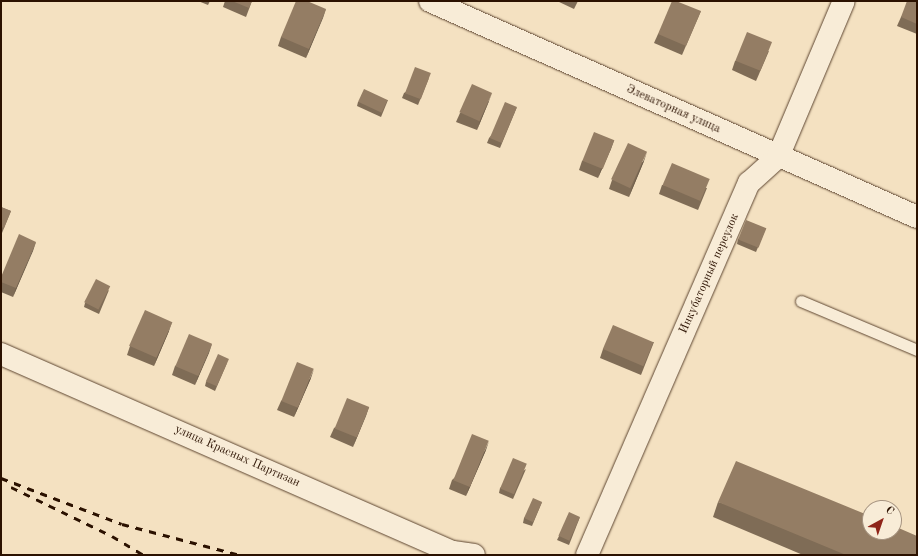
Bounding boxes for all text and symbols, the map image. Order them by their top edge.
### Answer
street label: Элеваторная улица [624,83,722,137]
street label: Инкубаторный переулок [677,212,743,336]
street label: улица Красных Партизан [172,423,302,491]
north arrow [862,500,902,540]
text: С [883,505,896,518]

